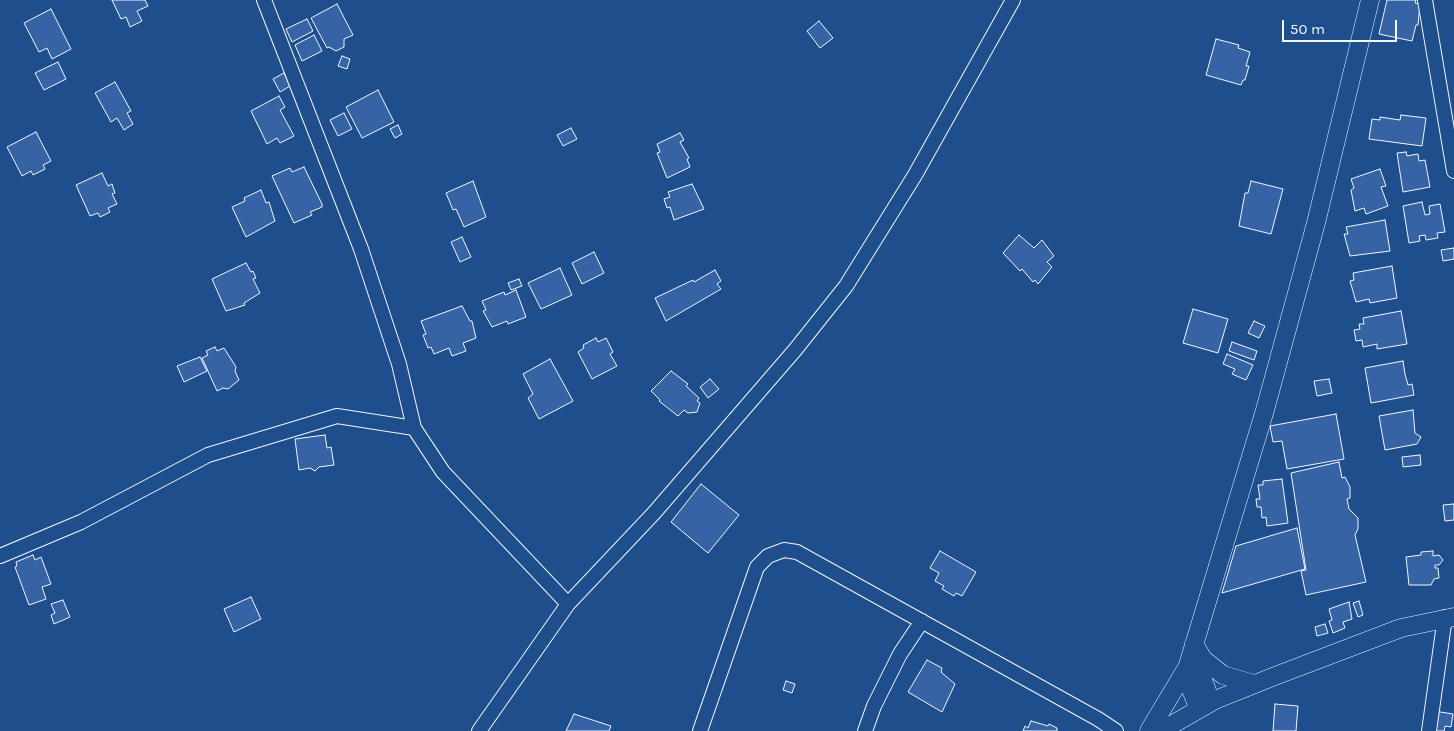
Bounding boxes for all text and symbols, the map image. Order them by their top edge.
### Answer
scale bar [1284,10,1399,42]
text: 50 m [1290,20,1325,38]

